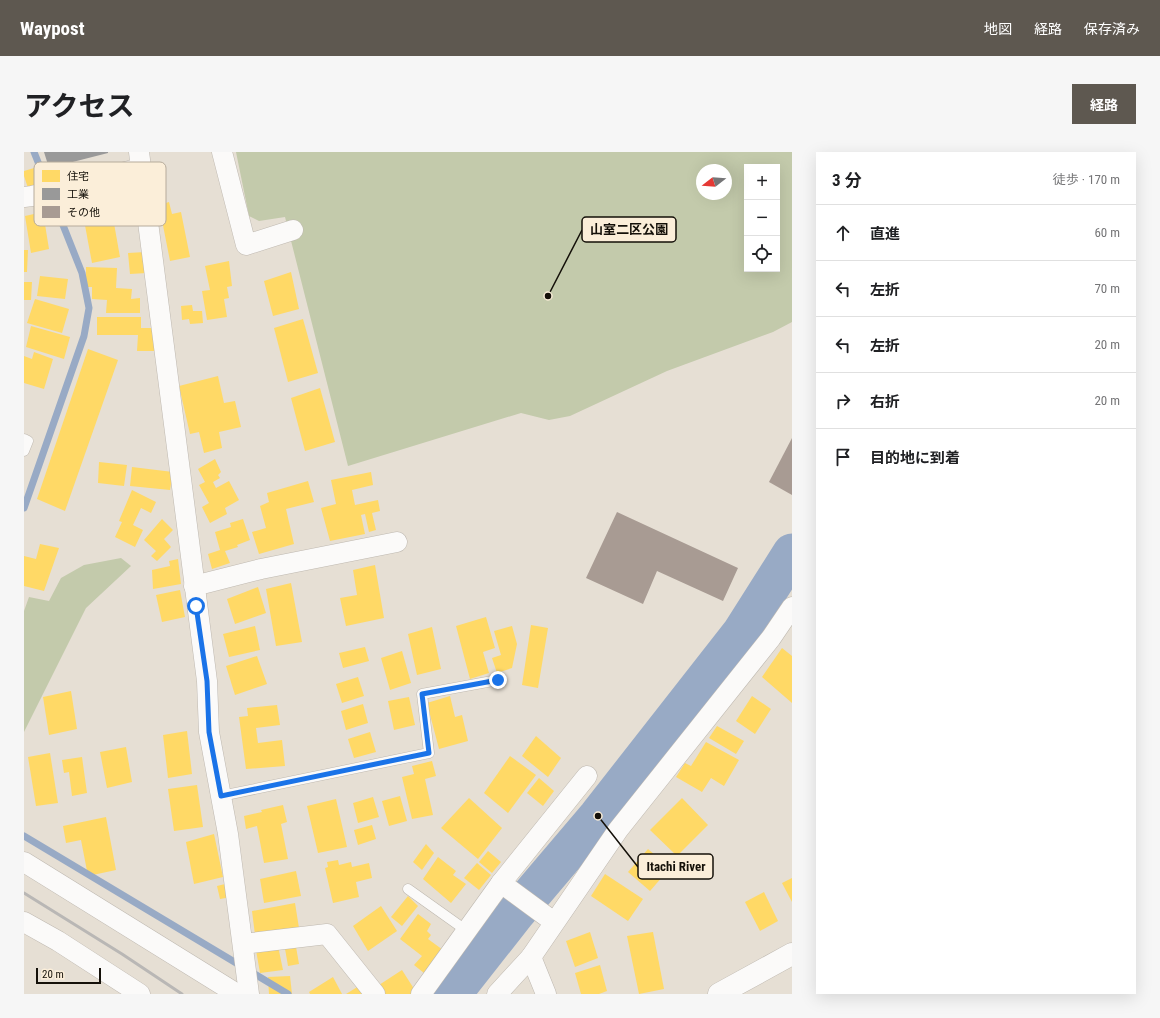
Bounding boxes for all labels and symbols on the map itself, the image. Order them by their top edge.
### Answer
legend [34,162,166,226]
north arrow [696,164,732,200]
text: 住宅 [67,170,89,183]
text: 工業 [67,188,89,201]
text: その他 [67,206,100,219]
callout: 山室二区公園 [582,217,676,242]
text: 山室二区公園 [590,222,668,237]
route start [187,597,205,615]
route end [489,671,507,689]
callout: Itachi River [638,854,713,879]
text: Itachi River [646,859,706,874]
scale bar [36,966,101,985]

